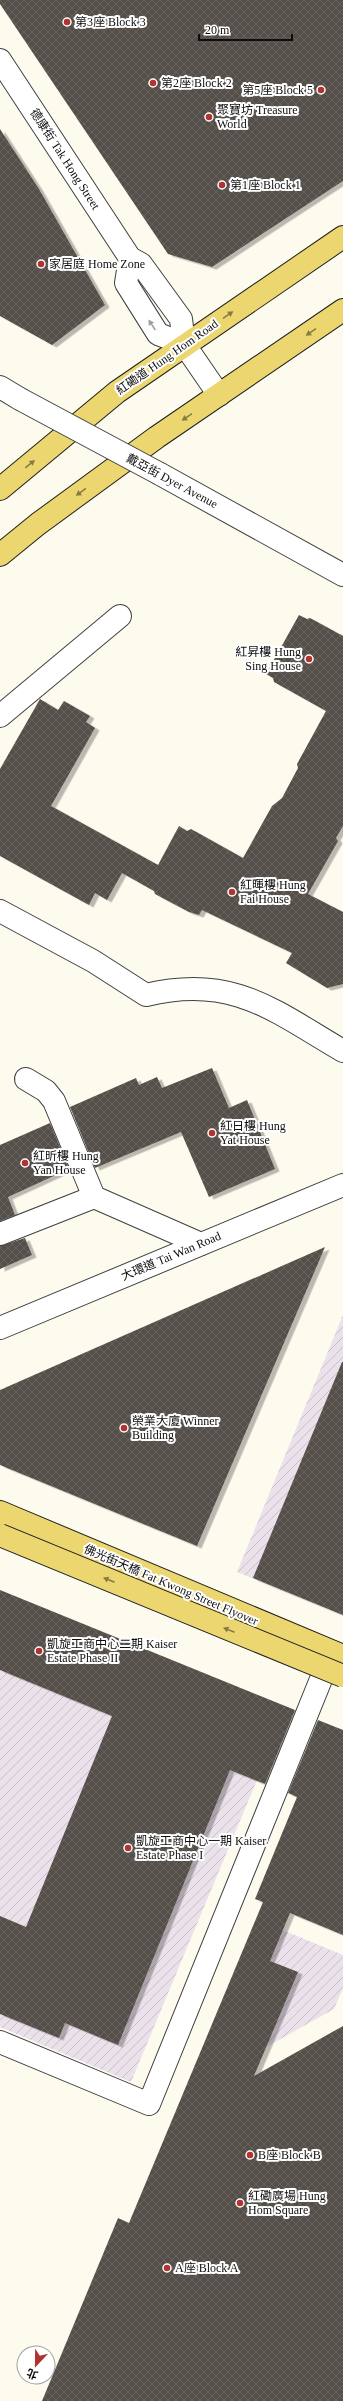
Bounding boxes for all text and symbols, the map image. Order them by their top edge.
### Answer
place label: 第3座 Block 3 [75,15,146,29]
scale bar [199,16,292,42]
marker: 第3座 Block 3 [62,17,72,27]
text: 20 m [205,23,230,37]
place label: 第2座 Block 2 [161,76,232,90]
marker: 第2座 Block 2 [148,78,158,88]
place label: 第5座 Block 5 [242,83,313,97]
marker: 第5座 Block 5 [316,85,326,95]
place label: 聚寶坊 Treasure World [217,103,298,131]
street label: 德康街 Tak Hong Street [27,106,103,213]
marker: 聚寶坊 Treasure World [204,112,214,122]
place label: 第1座 Block 1 [230,178,301,192]
marker: 第1座 Block 1 [217,180,227,190]
place label: 家居庭 Home Zone [49,257,145,271]
marker: 家居庭 Home Zone [36,259,46,269]
one-way arrow [223,311,233,319]
street label: 紅磡道 Hung Hom Road [113,317,221,397]
one-way arrow [149,319,156,331]
one-way arrow [306,328,316,336]
one-way arrow [182,413,192,421]
street label: 戴亞街 Dyer Avenue [124,451,220,511]
one-way arrow [25,459,36,468]
one-way arrow [76,488,86,496]
place label: 紅昇樓 Hung Sing House [235,645,301,673]
marker: 紅昇樓 Hung Sing House [304,654,314,664]
place label: 紅暉樓 Hung Fai House [240,878,306,906]
marker: 紅暉樓 Hung Fai House [227,887,237,897]
place label: 紅日樓 Hung Yat House [220,1119,286,1147]
marker: 紅日樓 Hung Yat House [207,1128,217,1138]
place label: 紅昕樓 Hung Yan House [33,1149,99,1177]
marker: 紅昕樓 Hung Yan House [20,1158,30,1168]
street label: 大環道 Tai Wan Road [119,1229,223,1283]
place label: 榮業大廈 Winner Building [132,1414,219,1442]
marker: 榮業大廈 Winner Building [119,1423,129,1433]
street label: 佛光街天橋 Fat Kwong Street Flyover [82,1542,260,1628]
one-way arrow [102,1577,114,1583]
one-way arrow [222,1627,234,1633]
place label: 凱旋工商中心二期 Kaiser Estate Phase II [47,1637,177,1665]
marker: 凱旋工商中心二期 Kaiser Estate Phase II [34,1646,44,1656]
place label: 凱旋工商中心一期 Kaiser Estate Phase I [136,1834,266,1862]
marker: 凱旋工商中心一期 Kaiser Estate Phase I [123,1843,133,1853]
place label: B座 Block B [258,2148,321,2162]
marker: B座 Block B [245,2150,255,2160]
place label: 紅磡廣場 Hung Hom Square [248,2189,326,2217]
marker: 紅磡廣場 Hung Hom Square [235,2198,245,2208]
place label: A座 Block A [175,2261,239,2275]
marker: A座 Block A [162,2263,172,2273]
north arrow [16,2345,56,2385]
text: 北 [25,2367,40,2382]

